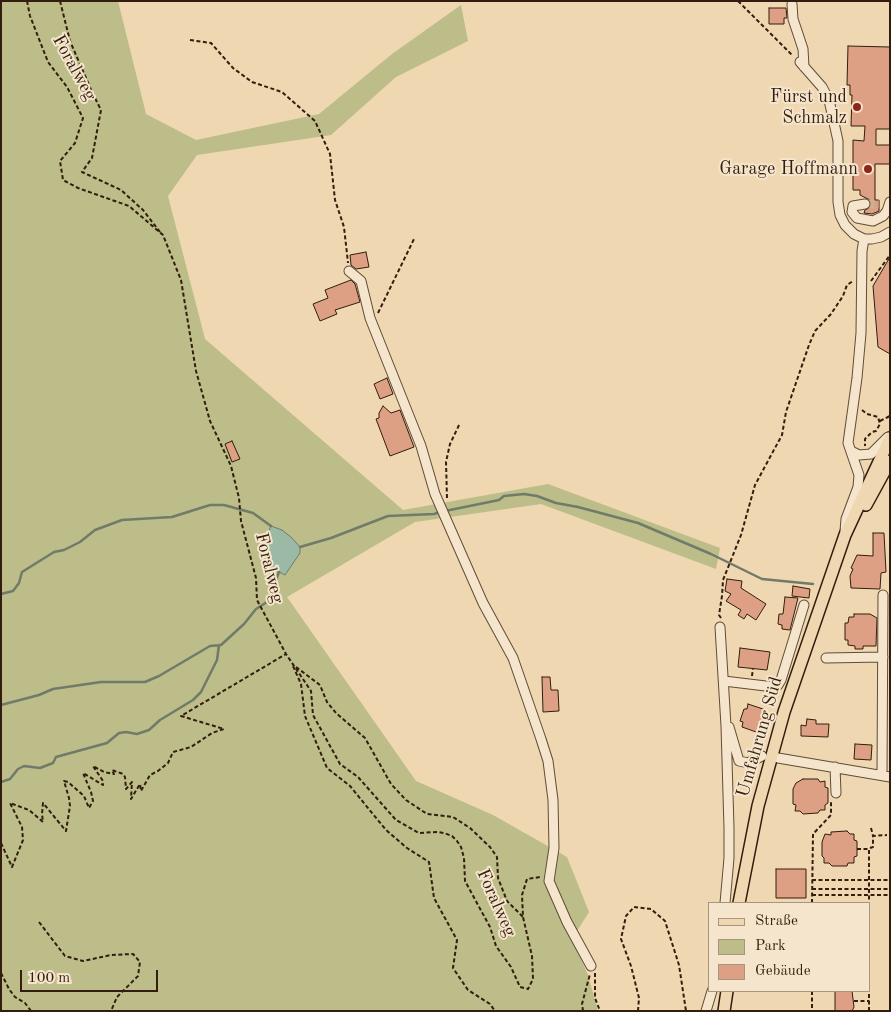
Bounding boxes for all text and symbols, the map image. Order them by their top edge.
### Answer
street label: Foralweg [47,31,101,105]
place label: Fürst und Schmalz [770,86,847,128]
marker: Fürst und Schmalz [851,101,863,113]
place label: Garage Hoffmann [719,158,858,180]
marker: Garage Hoffmann [862,163,874,175]
street label: Foralweg [250,530,288,606]
street label: Umfahrung Süd [732,674,788,800]
street label: Foralweg [471,866,521,940]
legend [708,902,871,992]
text: Straße [755,914,798,929]
text: Park [755,939,786,954]
scale bar [22,960,160,992]
text: Gebäude [755,964,811,979]
text: 100 m [28,971,70,986]

